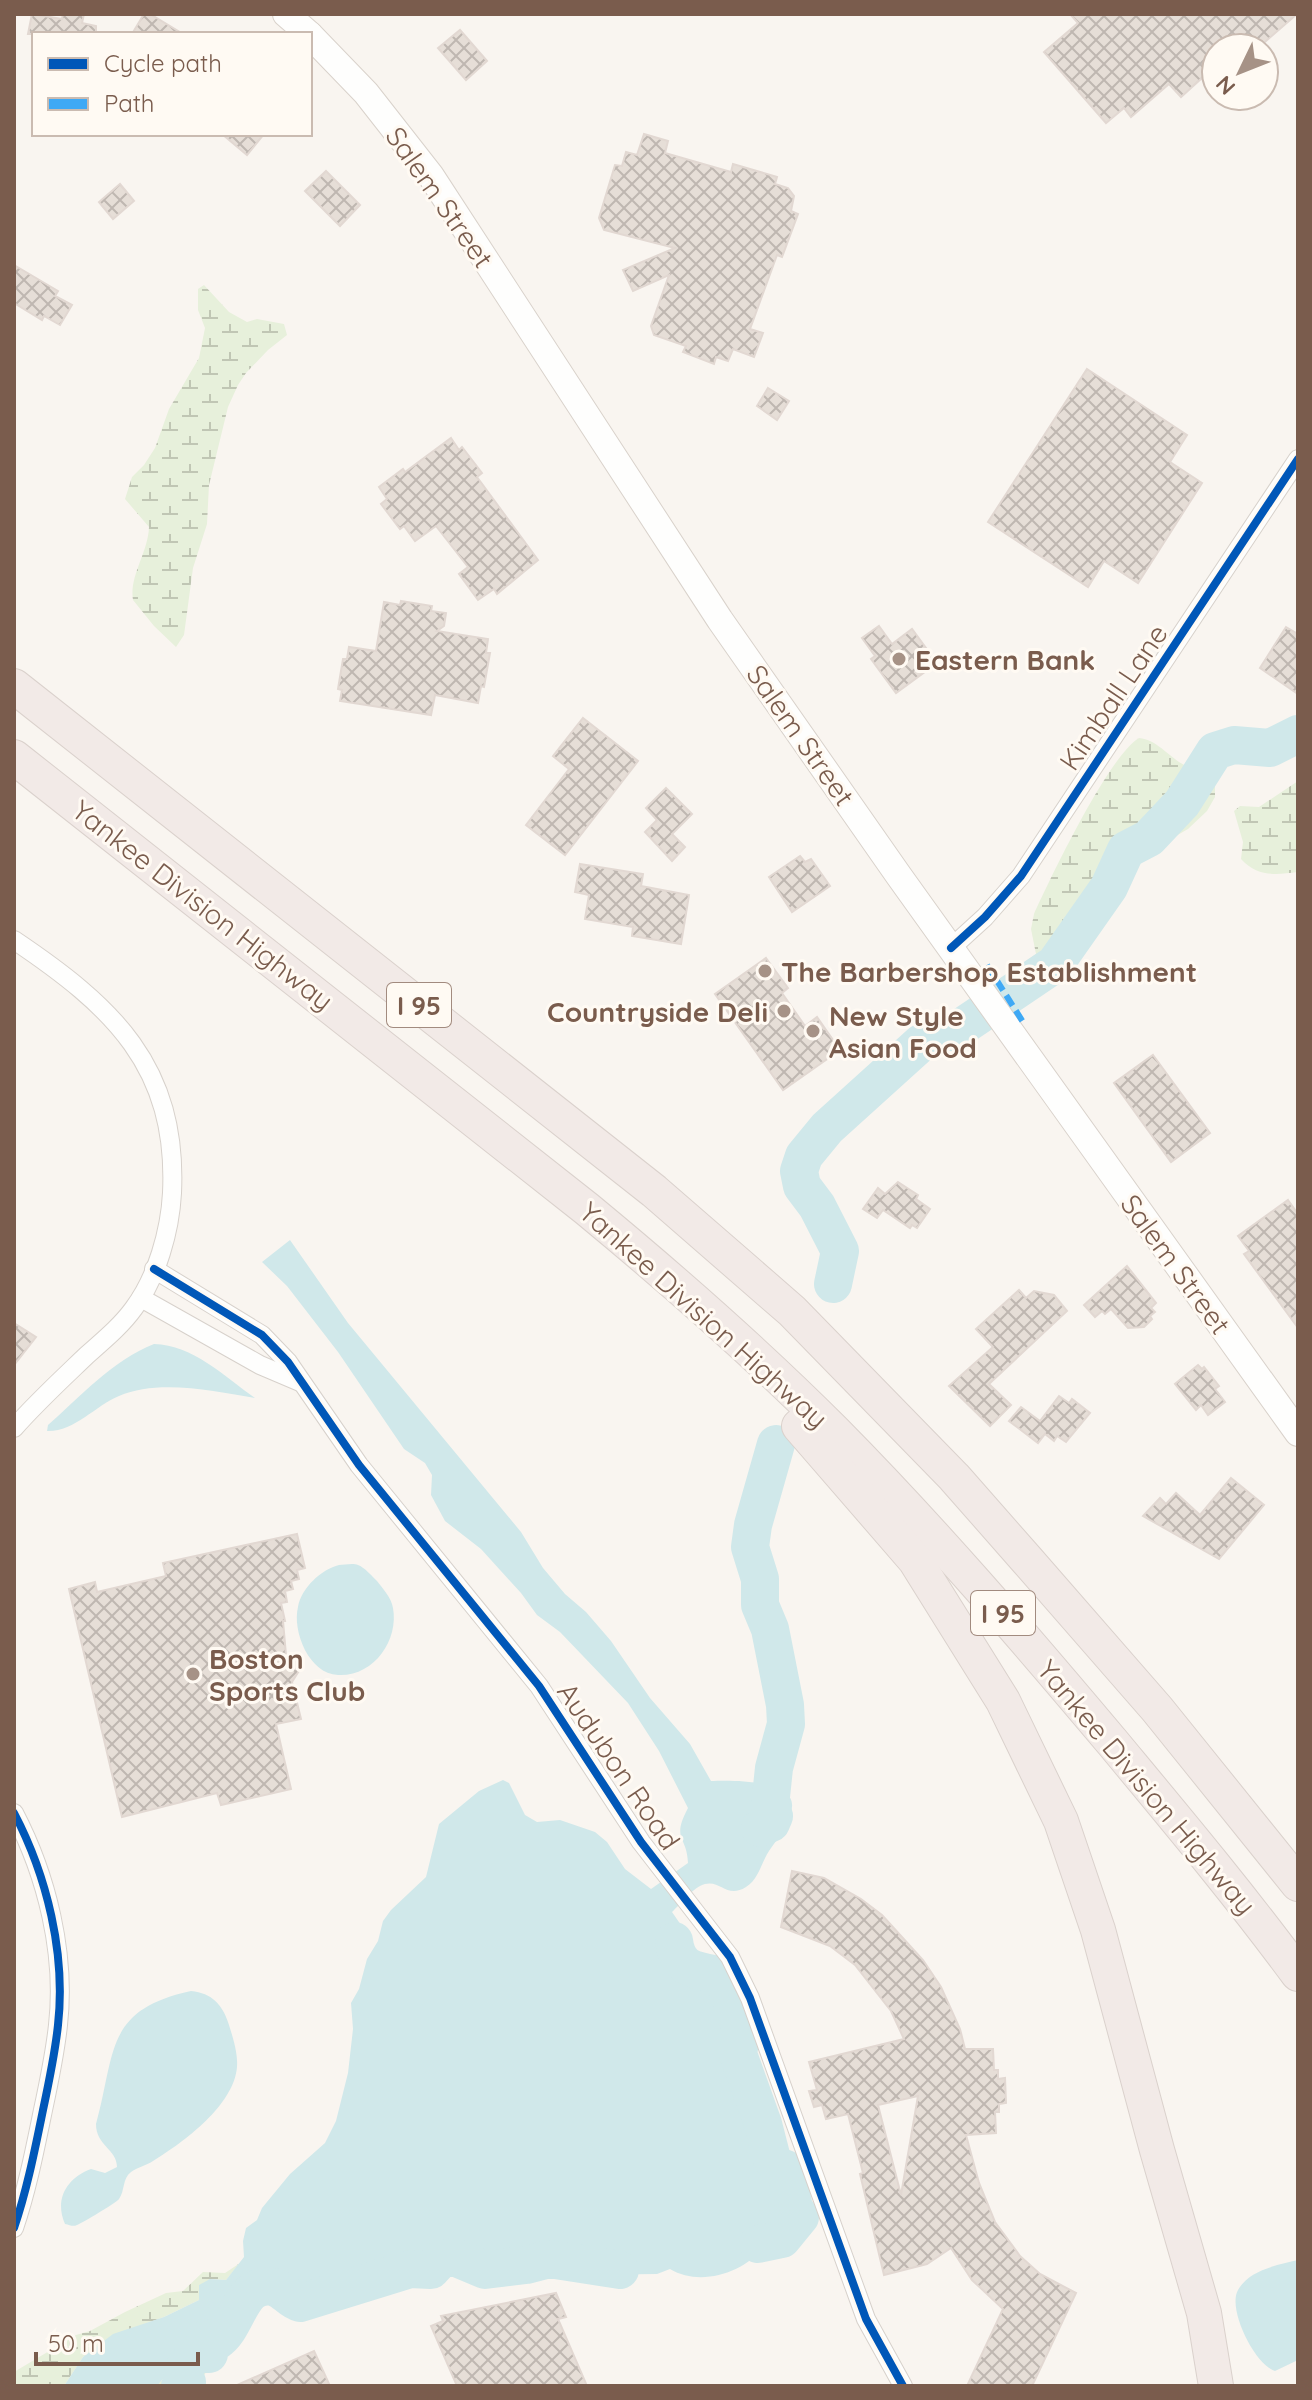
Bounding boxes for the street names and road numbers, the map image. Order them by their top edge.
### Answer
street label: Salem Street [379,120,501,274]
street label: Kimball Lane [1051,617,1175,777]
street label: Salem Street [740,658,862,812]
street label: Yankee Division Highway [65,792,341,1018]
road number: I 95 [387,983,451,1027]
street label: Salem Street [1114,1187,1238,1341]
street label: Yankee Division Highway [573,1194,835,1436]
road number: I 95 [971,1591,1035,1635]
street label: Yankee Division Highway [1030,1652,1264,1922]
street label: Audubon Road [550,1676,688,1856]

